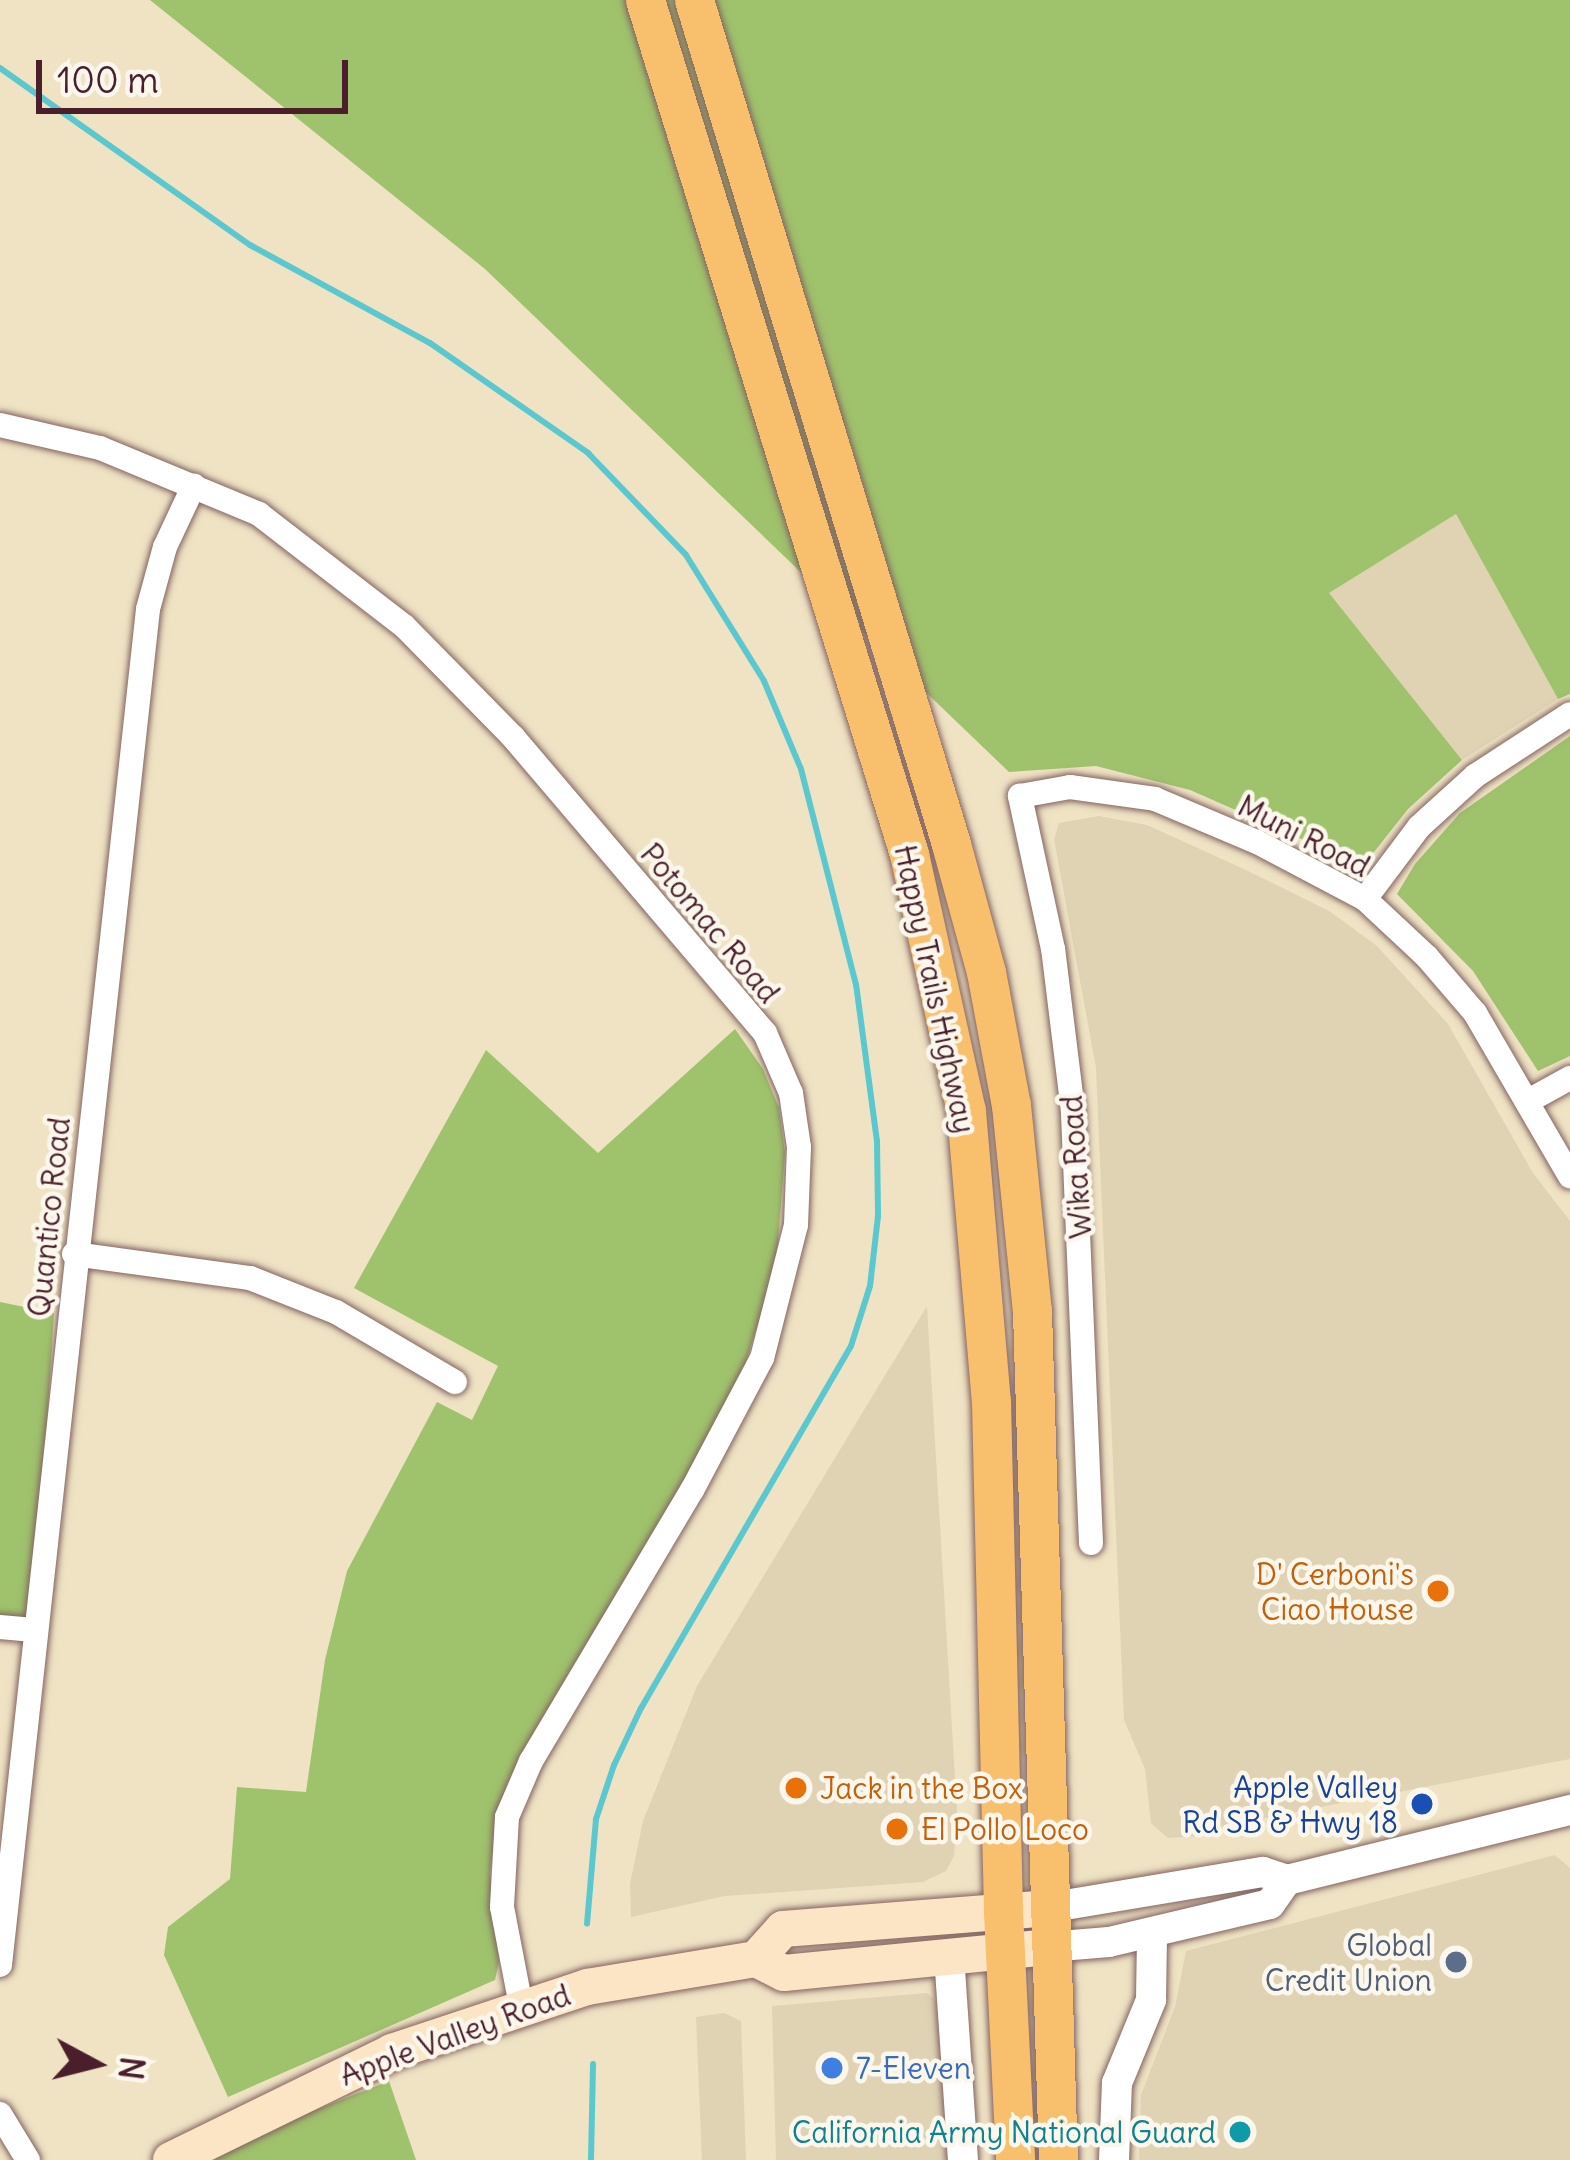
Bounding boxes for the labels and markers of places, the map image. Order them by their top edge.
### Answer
place label: D' Cerboni's Ciao House [1256,1556,1414,1626]
marker: D' Cerboni's Ciao House [1425,1578,1451,1604]
place label: Apple Valley Rd SB & Hwy 18 [1182,1769,1398,1840]
place label: Jack in the Box [820,1770,1023,1806]
marker: Jack in the Box [783,1775,809,1801]
marker: Apple Valley Rd SB & Hwy 18 [1409,1791,1435,1817]
place label: El Pollo Loco [921,1811,1089,1847]
marker: El Pollo Loco [884,1816,910,1842]
place label: Global Credit Union [1265,1927,1432,1998]
marker: Global Credit Union [1443,1949,1469,1975]
place label: 7-Eleven [856,2050,971,2086]
marker: 7-Eleven [819,2055,845,2081]
place label: California Army National Guard [792,2114,1216,2150]
marker: California Army National Guard [1227,2119,1253,2145]

